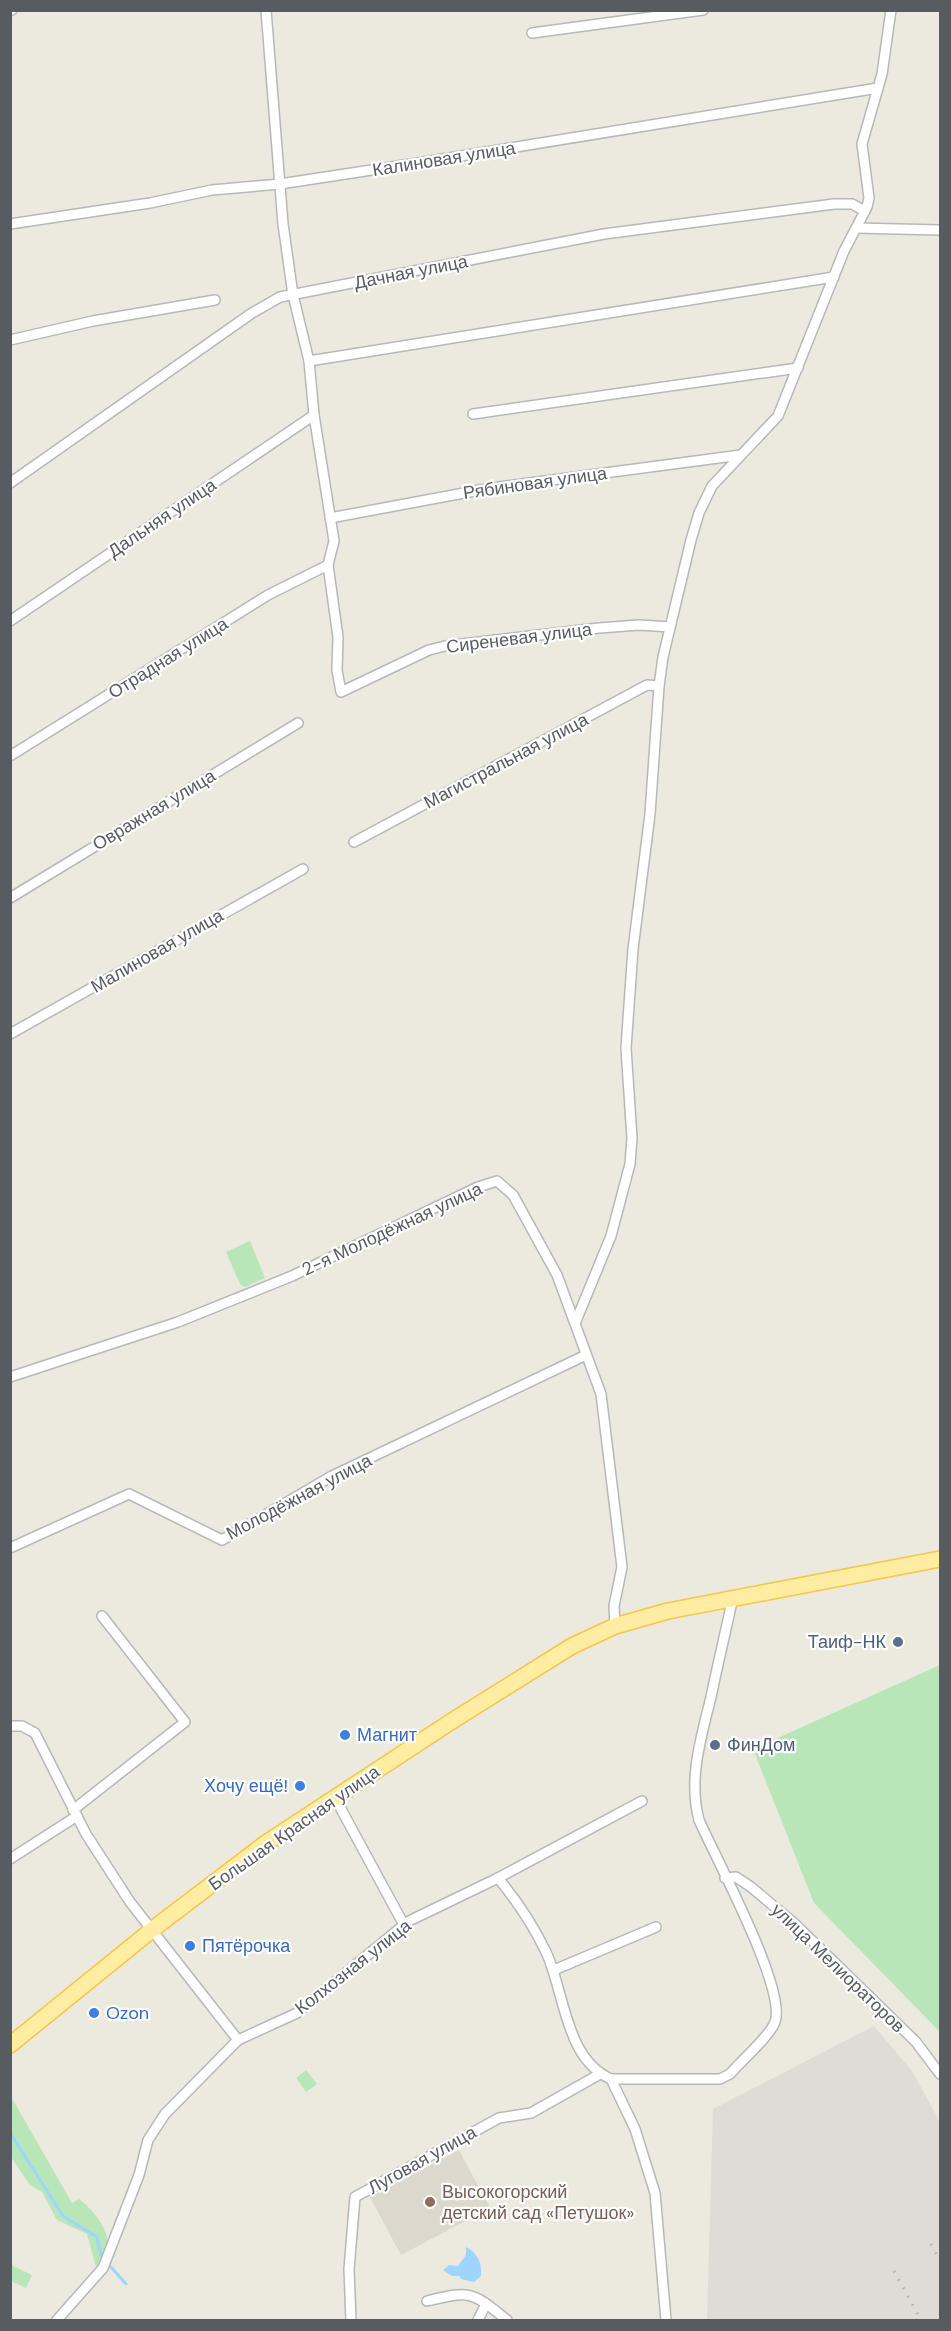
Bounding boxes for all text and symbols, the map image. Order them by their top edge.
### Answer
street label: Калиновая улица [371,136,518,182]
street label: Дачная улица [352,249,471,295]
street label: Рябиновая улица [462,461,609,505]
street label: Дальняя улица [103,472,222,563]
street label: Отрадная улица [104,611,233,704]
street label: Сиреневая улица [445,617,594,659]
street label: Магистральная улица [420,707,593,815]
street label: Овражная улица [88,763,221,856]
street label: Малиновая улица [86,903,228,999]
street label: 2-я Молодёжная улица [298,1176,487,1281]
street label: Молодёжная улица [222,1448,377,1546]
place label: Таиф-НК [808,1630,887,1654]
marker: Таиф-НК [891,1635,905,1649]
place label: Магнит [357,1723,417,1747]
marker: Магнит [338,1728,352,1742]
place label: ФинДом [727,1733,795,1757]
marker: ФинДом [708,1738,722,1752]
street label: Большая Красная улица [204,1759,385,1896]
place label: Хочу ещё! [204,1774,288,1798]
marker: Хочу ещё! [293,1779,307,1793]
street label: улица Мелиораторов [766,1898,910,2038]
street label: Колхозная улица [290,1913,417,2020]
place label: Пятёрочка [202,1934,291,1958]
marker: Пятёрочка [183,1939,197,1953]
place label: Ozon [106,2001,149,2025]
marker: Ozon [87,2006,101,2020]
street label: Луговая улица [363,2120,481,2200]
place label: Высокогорский детский сад «Петушок» [442,2180,634,2225]
marker: Высокогорский детский сад «Петушок» [423,2195,437,2209]

